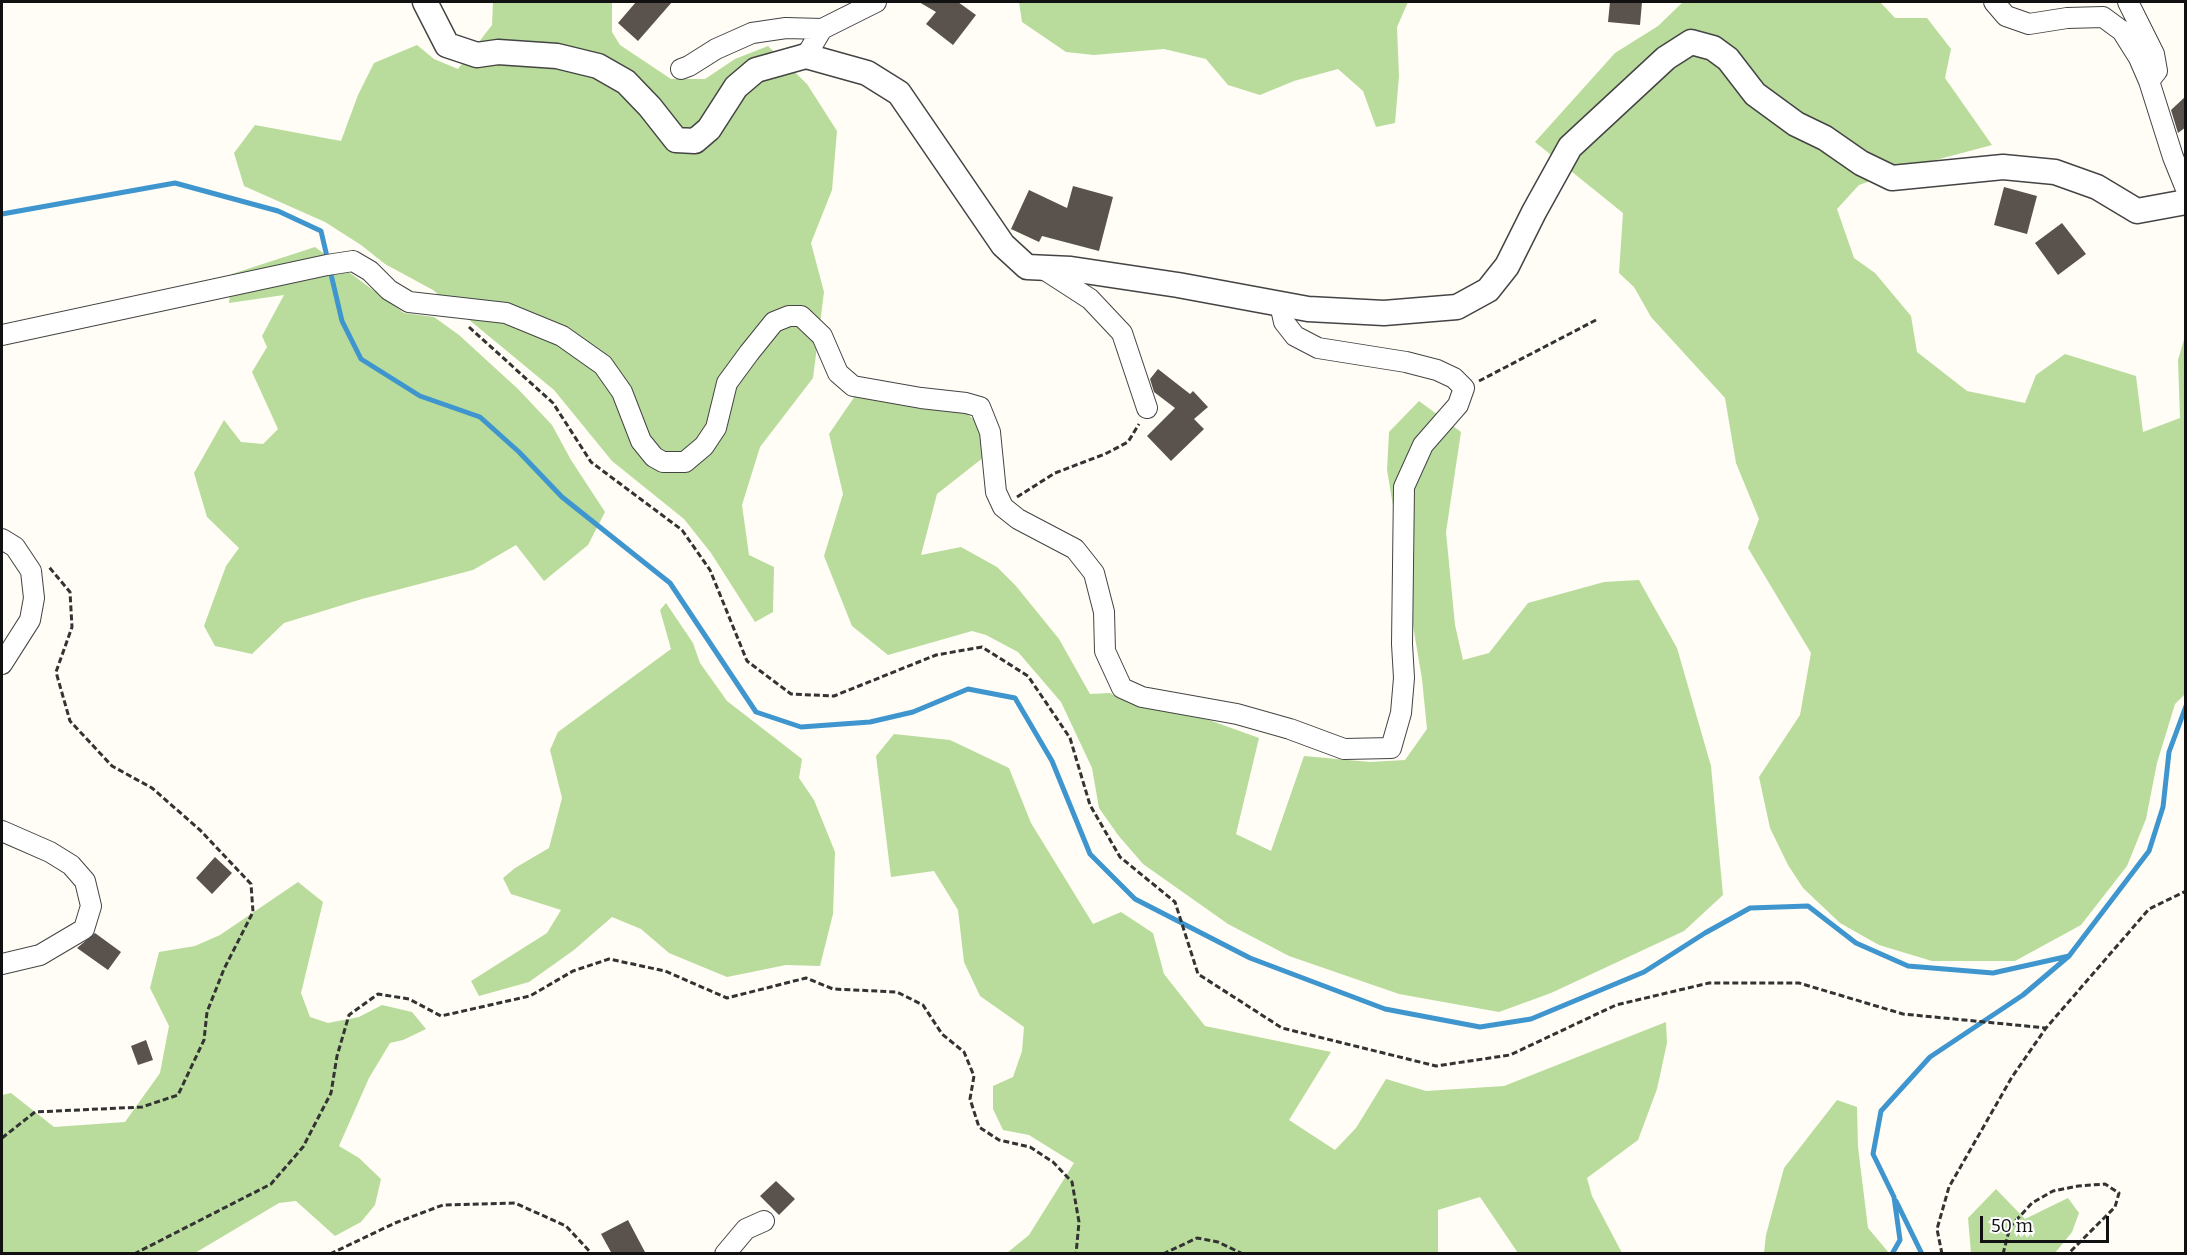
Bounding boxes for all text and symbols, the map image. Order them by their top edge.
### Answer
scale bar [1983,1204,2112,1242]
text: 50 m [1991,1215,2033,1237]

